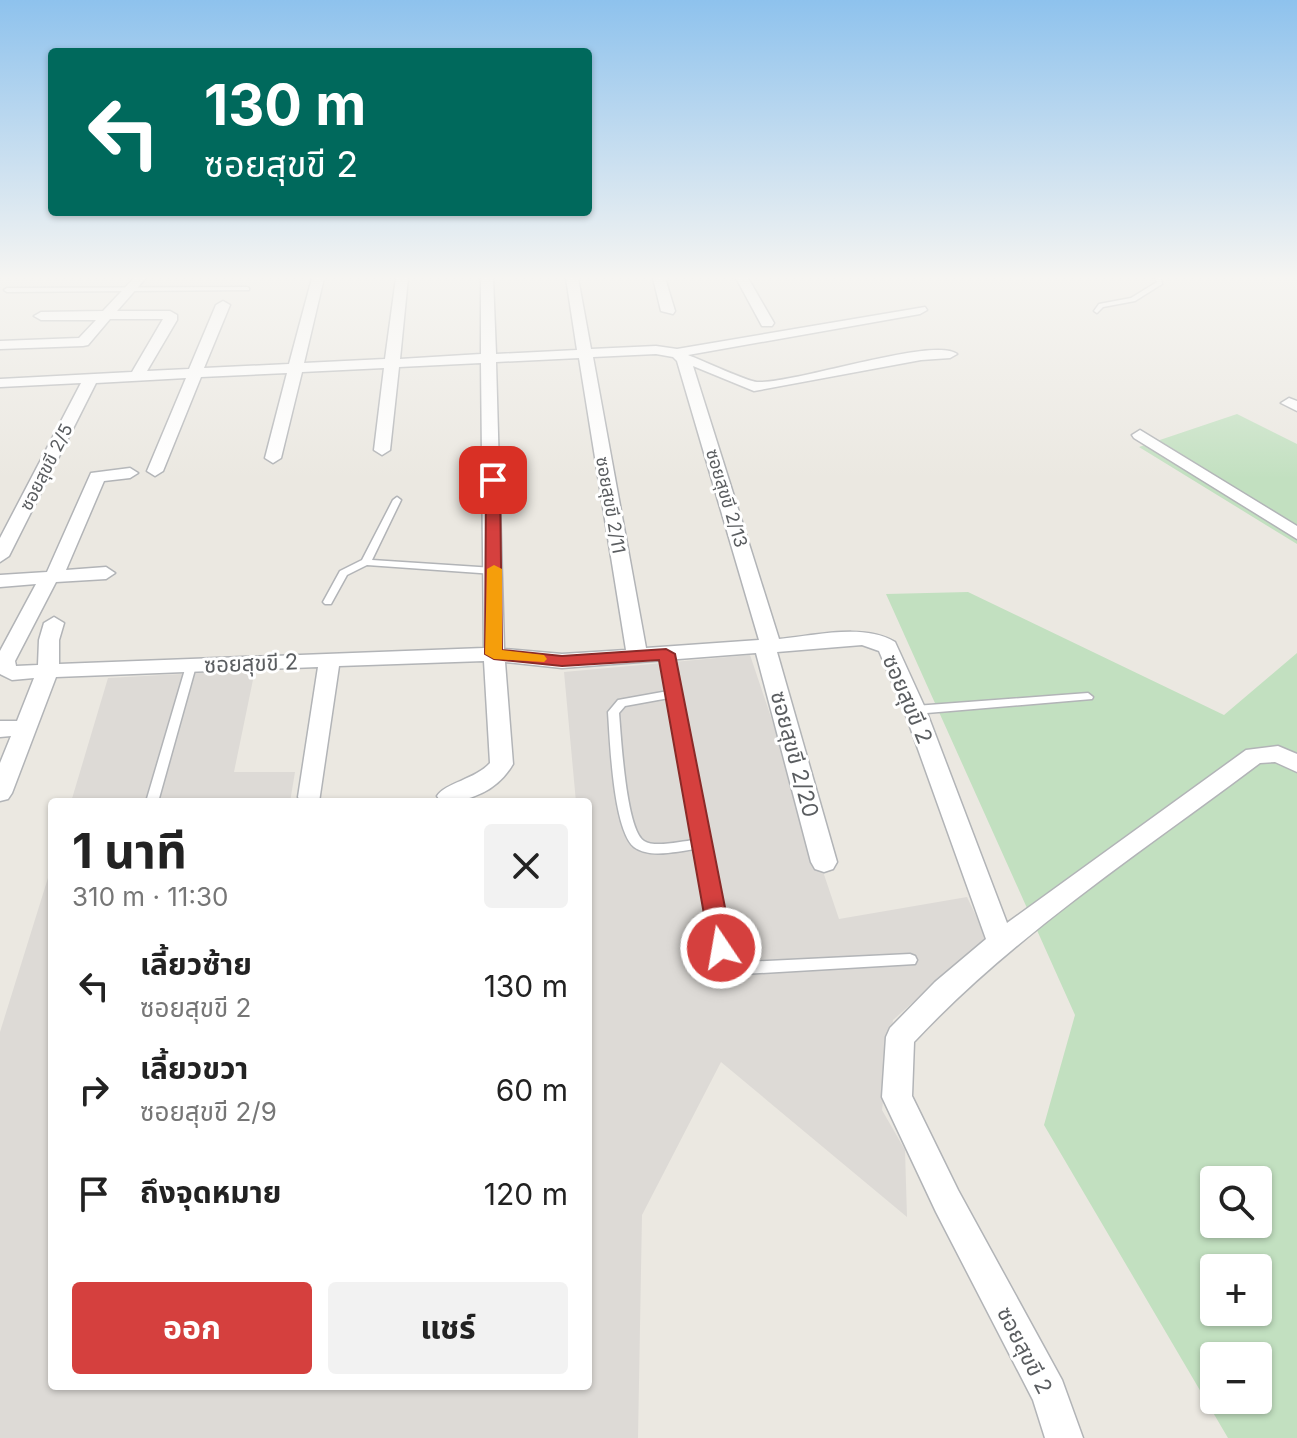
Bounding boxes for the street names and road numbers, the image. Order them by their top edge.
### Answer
street label: ซอยสุขขี 2/5 [15,420,78,514]
street label: ซอยสุขขี 2/13 [701,446,752,550]
street label: ซอยสุขขี 2/11 [591,455,630,555]
street label: ซอยสุขขี 2 [203,648,299,679]
street label: ซอยสุขขี 2 [877,651,938,748]
street label: ซอยสุขขี 2/20 [765,688,824,820]
street label: ซอยสุขขี 2 [991,1302,1058,1398]

